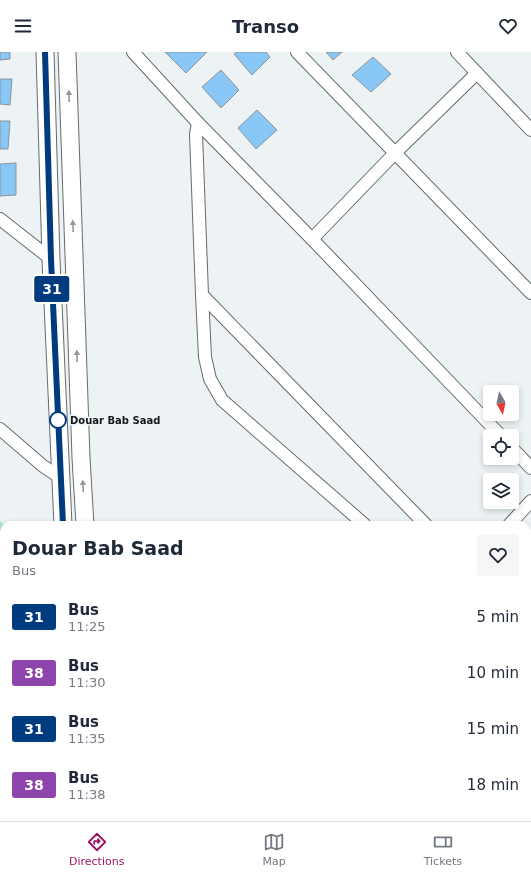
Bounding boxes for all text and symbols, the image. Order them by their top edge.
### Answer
icon: menu [12,15,34,37]
icon: heart [497,15,519,37]
text: Transo [232,16,299,37]
one-way arrow [66,89,72,102]
one-way arrow [70,219,76,232]
line badge: 31 [34,276,70,302]
text: 31 [42,281,62,297]
one-way arrow [74,350,81,362]
north arrow [483,385,519,421]
map controls [483,385,519,509]
marker: Douar Bab Saad [49,411,67,429]
place label: Douar Bab Saad [70,415,160,426]
button: locate [483,429,519,465]
button: layers [483,473,519,509]
one-way arrow [79,480,86,492]
button: heart [477,534,519,576]
text: Douar Bab Saad [12,537,184,559]
text: Bus [12,563,36,578]
text: Bus [68,601,99,619]
text: 5 min [476,608,519,626]
text: 31 [24,609,44,625]
text: 11:25 [68,619,105,634]
text: Bus [68,657,99,675]
text: 10 min [467,664,519,682]
text: 38 [24,665,44,681]
text: 11:30 [68,675,105,690]
text: Bus [68,713,99,731]
text: 15 min [467,720,519,738]
text: 31 [24,721,44,737]
text: 11:35 [68,731,105,746]
text: Bus [68,769,99,787]
text: 18 min [467,776,519,794]
text: 38 [24,777,44,793]
text: 11:38 [68,787,105,802]
tab: Directions [69,831,124,868]
tab: Map [262,831,286,868]
tab: Tickets [424,831,462,868]

